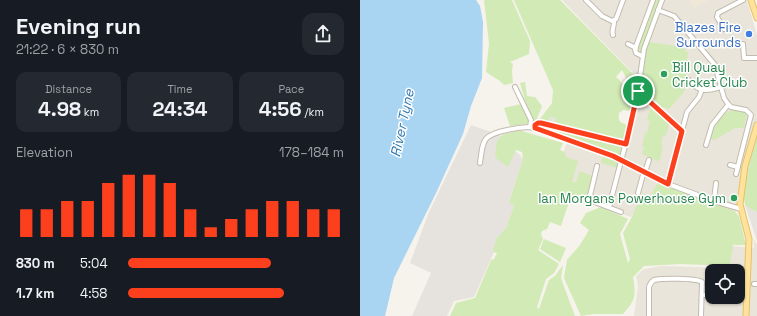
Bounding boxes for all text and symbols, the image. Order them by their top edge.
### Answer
text: Evening run [16,12,141,40]
button: share [302,13,344,55]
place label: Blazes Fire Surrounds [675,19,741,51]
marker: Blazes Fire Surrounds [744,29,754,39]
text: 21:22 · 6 × 830 m [16,41,119,58]
place label: Bill Quay Cricket Club [672,59,747,91]
marker: Bill Quay Cricket Club [659,69,669,79]
pin [621,74,655,108]
icon: arrive [627,80,649,102]
text: Distance [45,82,92,96]
text: Time [167,82,193,96]
text: Pace [278,82,304,96]
water label: River Tyne [386,87,418,159]
text: 4.98 [38,96,81,122]
text: 24:34 [152,96,208,122]
text: 4:56 [259,96,302,122]
text: km [81,105,99,119]
text: /km [302,105,324,119]
text: Elevation [16,144,73,161]
text: 178–184 m [279,144,344,161]
place label: Ian Morgans Powerhouse Gym [538,190,726,207]
marker: Ian Morgans Powerhouse Gym [729,193,739,203]
text: 830 m [16,255,55,272]
text: 5:04 [80,255,108,272]
map controls [705,264,745,304]
button: locate [705,264,745,304]
text: 1.7 km [16,285,54,302]
text: 4:58 [80,285,107,302]

